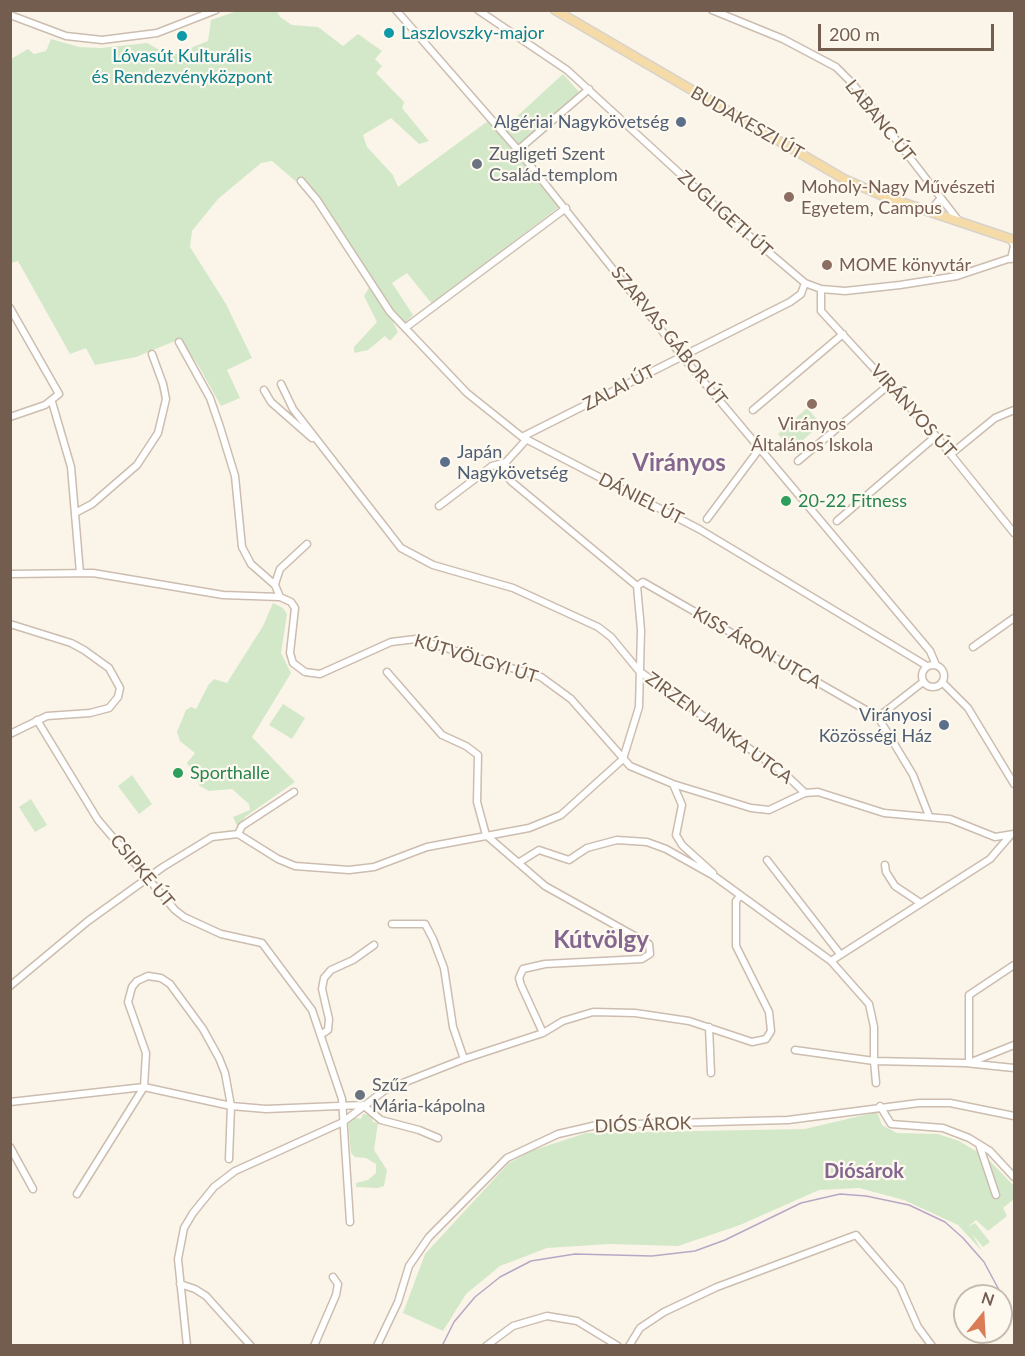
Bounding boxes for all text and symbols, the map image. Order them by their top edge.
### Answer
scale bar [821,12,996,50]
place label: Laszlovszky-major [401,22,544,44]
text: 200 m [829,23,880,45]
marker: Laszlovszky-major [382,26,396,40]
marker: Lóvasút Kulturális és Rendezvényközpont [175,29,189,43]
place label: Lóvasút Kulturális és Rendezvényközpont [92,45,272,88]
street label: LABANC ÚT [840,76,920,166]
street label: BUDAKESZI ÚT [687,82,807,164]
place label: Algériai Nagykövetség [494,111,669,133]
marker: Algériai Nagykövetség [674,115,688,129]
place label: Zugligeti Szent Család-templom [489,143,618,186]
marker: Zugligeti Szent Család-templom [470,157,484,171]
street label: ZUGLIGETI ÚT [673,166,777,262]
place label: Moholy-Nagy Művészeti Egyetem, Campus [801,176,995,219]
marker: Moholy-Nagy Művészeti Egyetem, Campus [782,190,796,204]
place label: MOME könyvtár [839,254,971,276]
marker: MOME könyvtár [820,258,834,272]
street label: SZARVAS GÁBOR ÚT [606,262,732,410]
street label: VIRÁNYOS ÚT [866,360,960,462]
street label: ZALAI ÚT [579,361,659,415]
marker: Virányos Általános Iskola [805,397,819,411]
place label: Virányos Általános Iskola [751,413,873,456]
place label: Japán Nagykövetség [457,441,568,484]
district label: Virányos [632,449,726,477]
marker: Japán Nagykövetség [438,455,452,469]
street label: DÁNIEL ÚT [595,468,687,530]
place label: 20-22 Fitness [798,490,907,512]
marker: 20-22 Fitness [779,494,793,508]
street label: KISS ÁRON UTCA [689,602,825,694]
street label: KÚTVÖLGYI ÚT [412,630,540,688]
street label: ZIRZEN JANKA UTCA [641,667,797,789]
place label: Virányosi Közösségi Ház [819,704,932,746]
marker: Virányosi Közösségi Ház [937,718,951,732]
place label: Sporthalle [190,762,270,784]
marker: Sporthalle [171,766,185,780]
street label: CSIPKE ÚT [105,830,179,912]
district label: Kútvölgy [553,926,649,954]
place label: Szűz Mária-kápolna [372,1074,486,1116]
marker: Szűz Mária-kápolna [353,1088,367,1102]
street label: DIÓS ÁROK [594,1113,692,1137]
district label: Diósárok [824,1160,904,1184]
north arrow [953,1284,1013,1344]
text: N [979,1287,997,1309]

